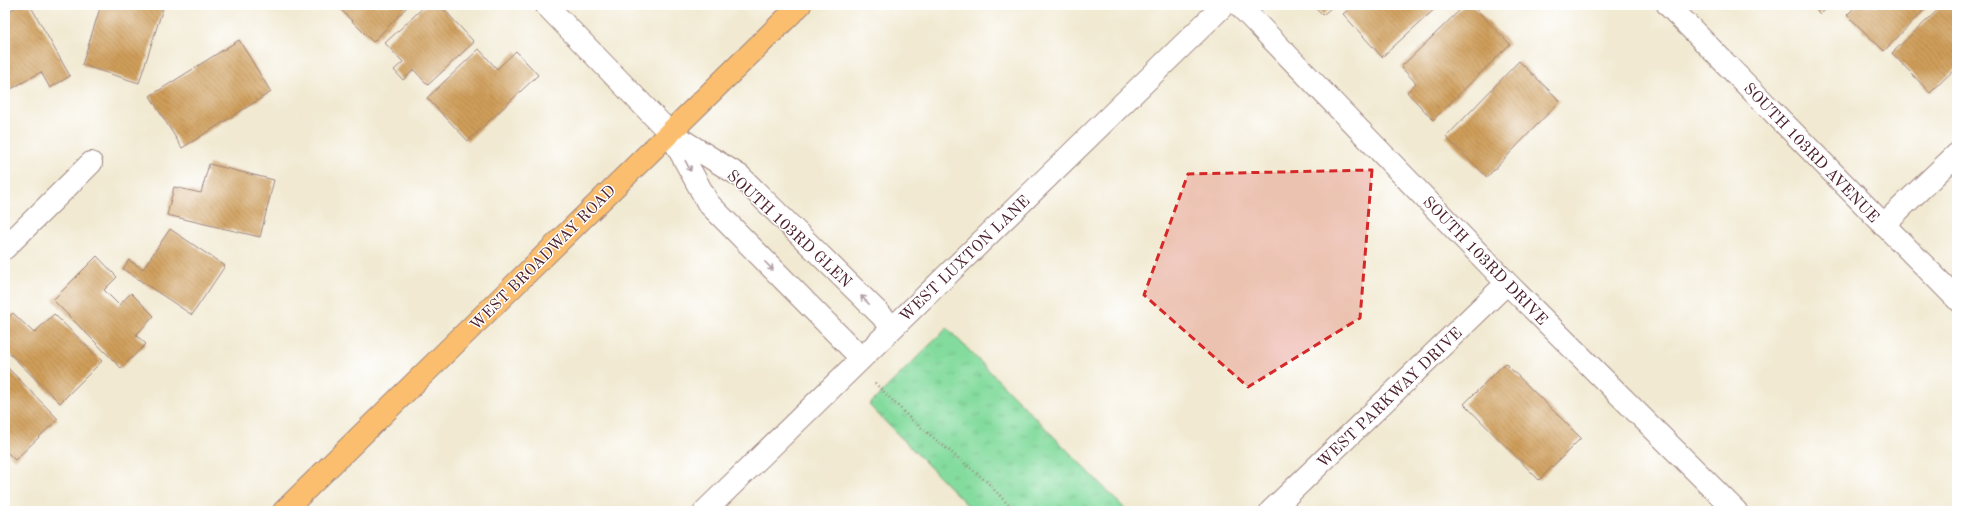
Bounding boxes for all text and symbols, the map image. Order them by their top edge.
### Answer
street label: SOUTH 103RD AVENUE [1740,81,1881,226]
one-way arrow [684,160,692,172]
street label: SOUTH 103RD GLEN [723,168,854,291]
street label: WEST BROADWAY ROAD [468,183,619,334]
street label: WEST LUXTON LANE [897,193,1034,326]
street label: SOUTH 103RD DRIVE [1419,194,1550,329]
one-way arrow [764,261,774,271]
one-way arrow [860,295,870,305]
street label: WEST PARKWAY DRIVE [1315,325,1466,472]

